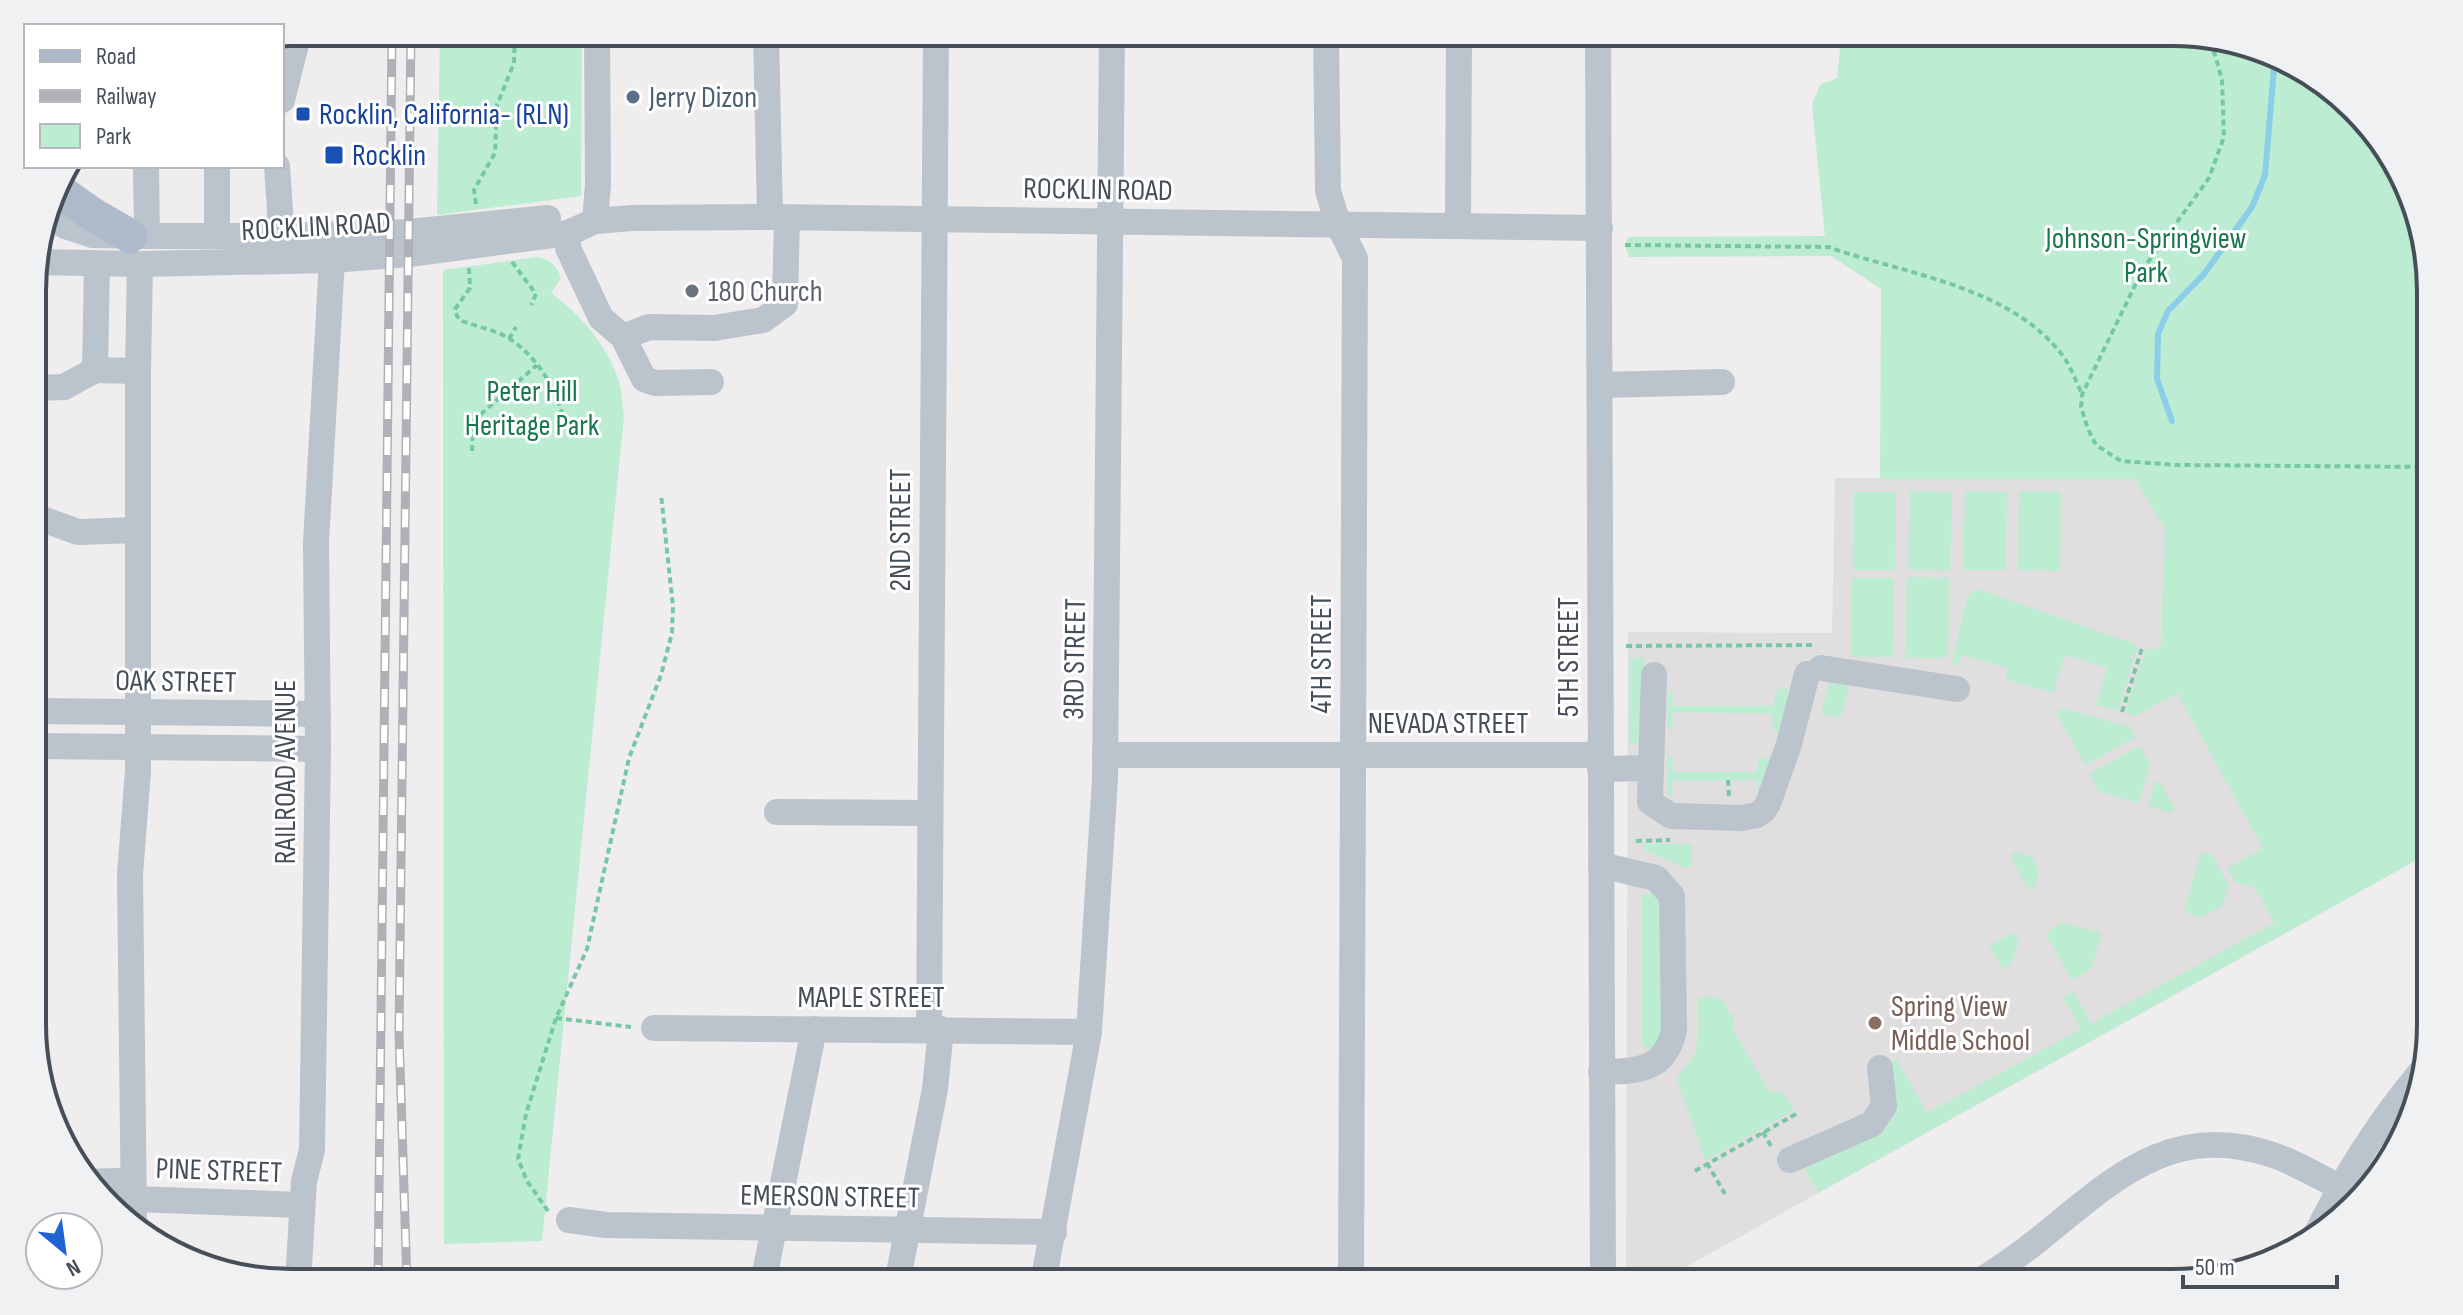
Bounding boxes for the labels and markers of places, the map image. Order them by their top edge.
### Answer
place label: Jerry Dizon [648,80,757,116]
marker: Jerry Dizon [624,88,642,106]
place label: Rocklin, California- (RLN) [319,97,569,133]
marker: Rocklin, California- (RLN) [294,105,312,123]
place label: Rocklin [352,138,426,174]
marker: Rocklin [323,144,345,166]
place label: 180 Church [708,274,823,310]
marker: 180 Church [683,282,701,300]
place label: Spring View Middle School [1891,989,2030,1059]
marker: Spring View Middle School [1866,1014,1884,1032]

